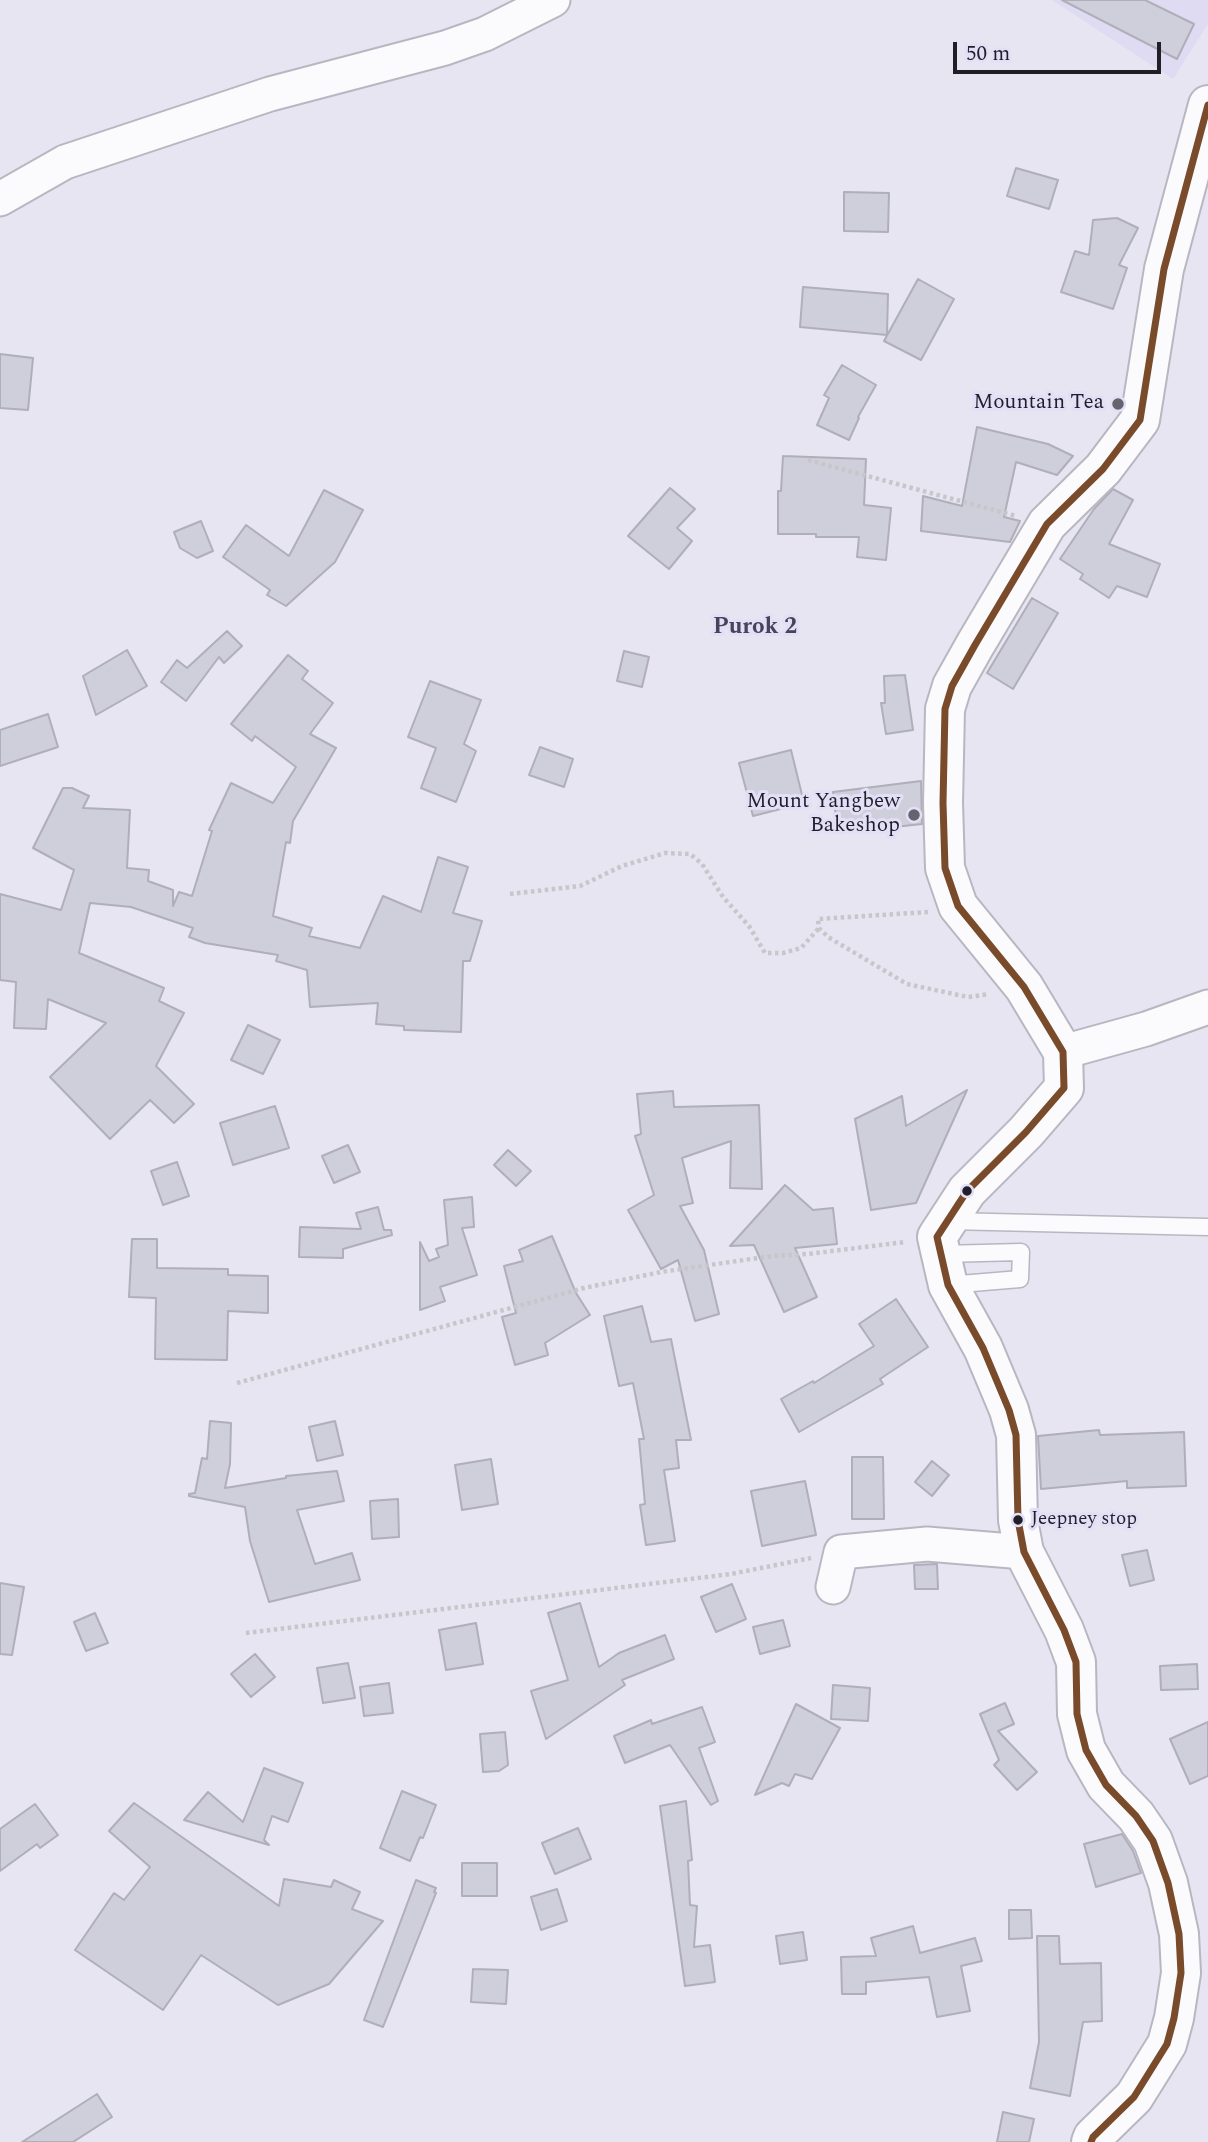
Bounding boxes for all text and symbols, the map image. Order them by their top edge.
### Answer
scale bar [956,28,1164,72]
text: 50 m [966,38,1010,70]
place label: Mountain Tea [973,391,1104,417]
marker: Mountain Tea [1110,396,1126,412]
district label: Purok 2 [713,614,797,642]
place label: Mount Yangbew Bakeshop [747,790,900,840]
marker: Mount Yangbew Bakeshop [906,807,922,823]
unlabelled marker [960,1184,974,1198]
place label: Jeepney stop [1031,1509,1137,1531]
marker: Jeepney stop [1011,1513,1025,1527]

